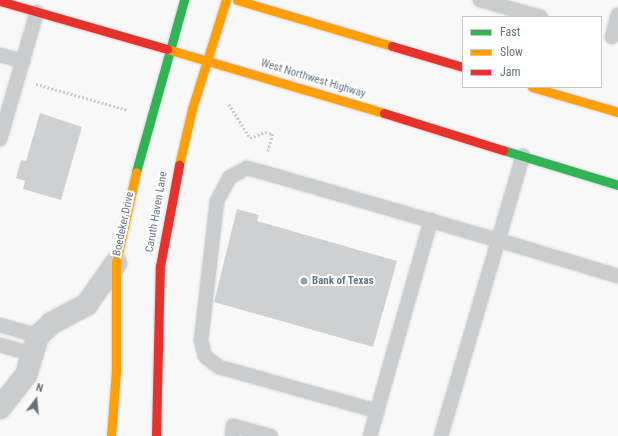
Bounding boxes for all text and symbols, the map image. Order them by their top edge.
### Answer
legend [462,16,602,88]
text: Fast [500,25,520,39]
text: Slow [500,45,523,59]
street label: West Northwest Highway [259,57,367,101]
text: Jam [500,65,521,79]
street label: Caruth Haven Lane [143,171,171,253]
street label: Boedeker Drive [111,191,137,257]
place label: Bank of Texas [312,274,374,288]
marker: Bank of Texas [299,276,309,286]
north arrow [16,380,56,420]
text: N [34,381,44,395]

